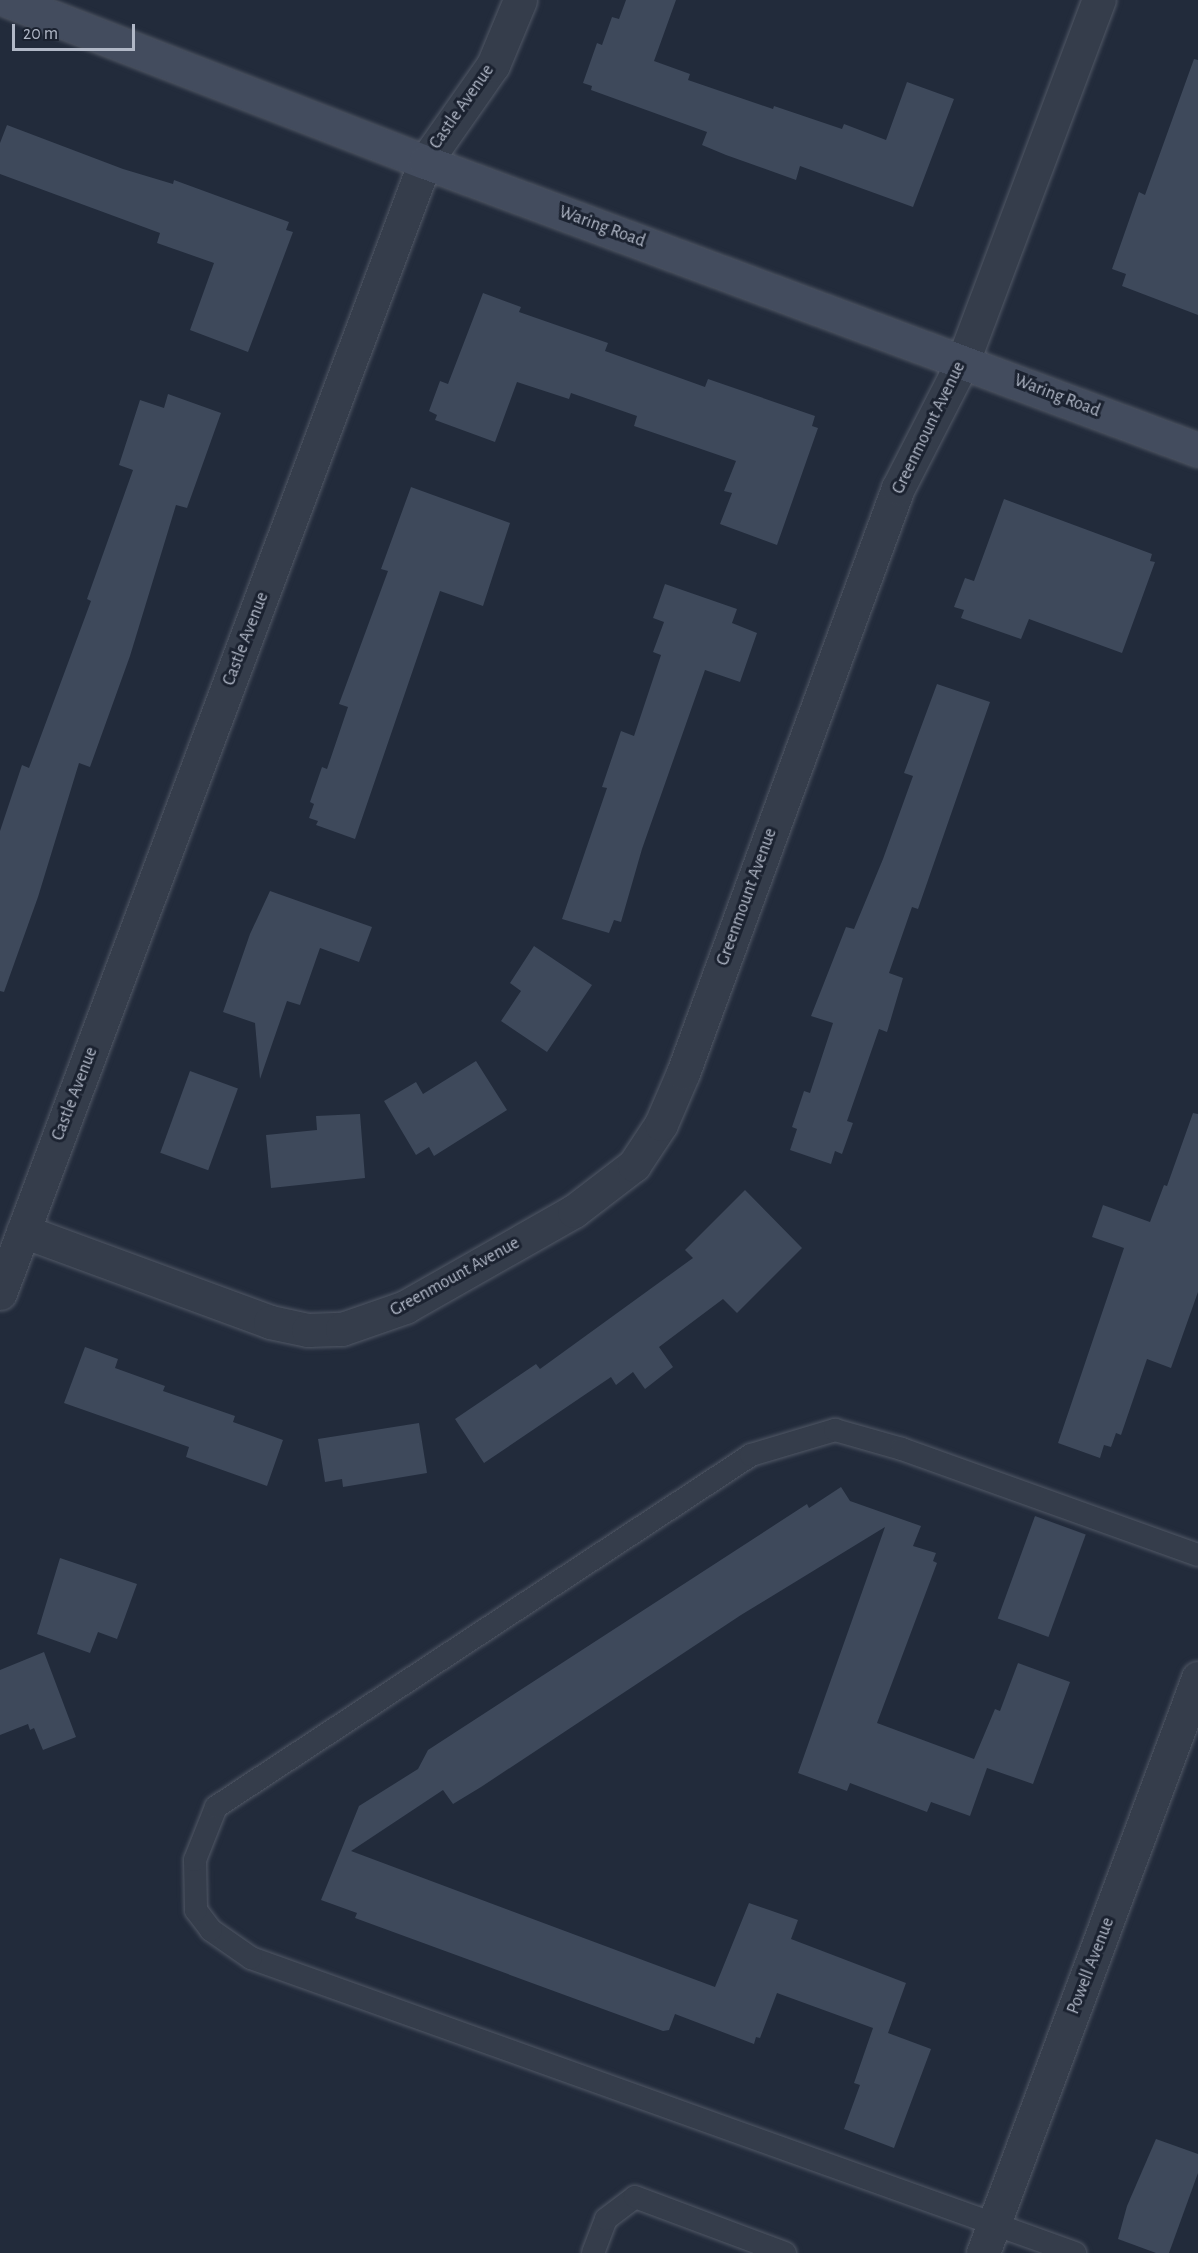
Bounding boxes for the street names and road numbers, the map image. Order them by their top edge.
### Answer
street label: Castle Avenue [425,61,499,153]
street label: Waring Road [556,201,648,253]
street label: Greenmount Avenue [888,358,970,498]
street label: Waring Road [1011,370,1103,422]
street label: Castle Avenue [218,589,274,689]
street label: Greenmount Avenue [712,825,782,969]
street label: Castle Avenue [47,1044,103,1144]
street label: Greenmount Avenue [387,1232,523,1322]
street label: Powell Avenue [1063,1915,1119,2017]

